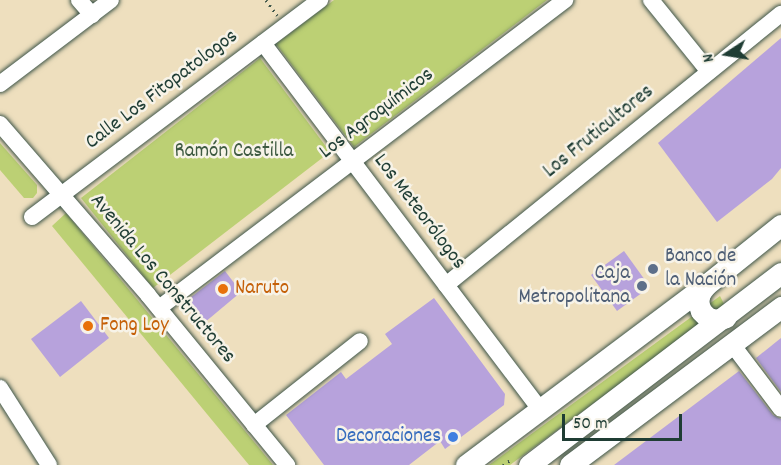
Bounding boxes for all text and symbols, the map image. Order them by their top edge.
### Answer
street label: Calle Los Fitopatologos [81,24,243,156]
north arrow [697,24,757,84]
text: N [697,52,721,64]
street label: Los Agroquímicos [315,63,439,165]
street label: Los Fruticultores [539,80,659,184]
park label: Ramón Castilla [175,139,293,165]
street label: Los Meteorólogos [367,149,471,275]
street label: Avenida Los Constructores [84,189,240,369]
place label: Banco de la Nación [665,244,736,294]
place label: Caja Metropolitana [519,261,630,311]
marker: Banco de la Nación [646,262,660,276]
place label: Naruto [235,276,289,302]
marker: Caja Metropolitana [635,279,649,293]
marker: Naruto [216,282,230,296]
place label: Fong Loy [100,313,169,339]
marker: Fong Loy [81,319,95,333]
scale bar [565,402,685,440]
text: 50 m [573,412,608,437]
place label: Decoraciones [336,424,441,450]
marker: Decoraciones [446,430,460,444]

